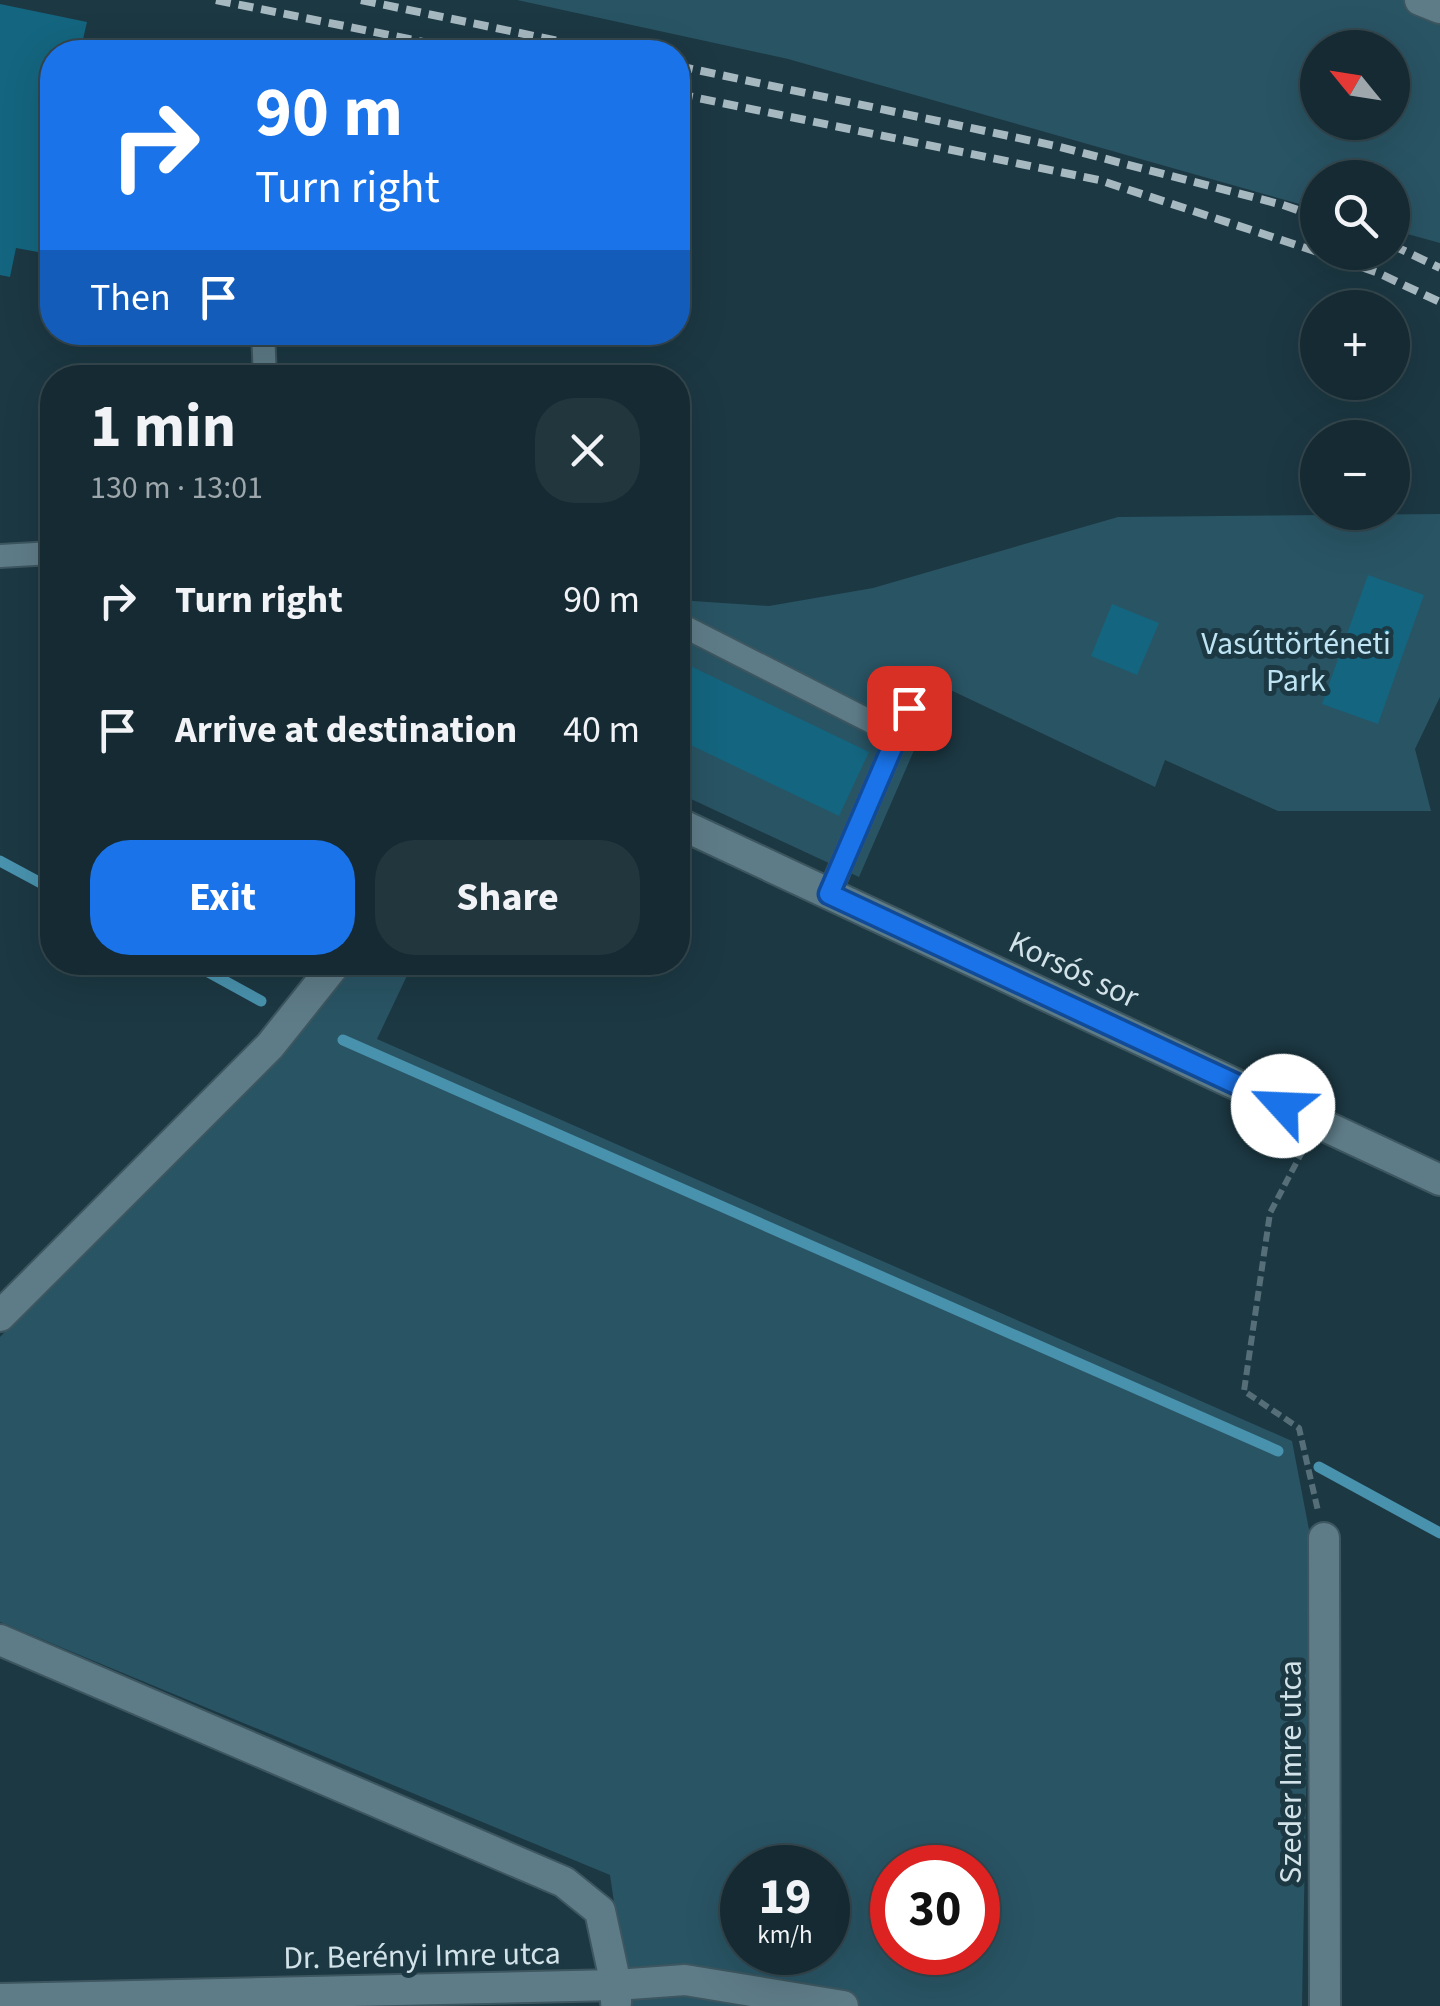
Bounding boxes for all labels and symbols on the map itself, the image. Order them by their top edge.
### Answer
north arrow [1300,30,1410,140]
park label: Vasúttörténeti Park [1201,621,1391,704]
pin [867,666,952,751]
street label: Korsós sor [1001,920,1147,1020]
position arrow [1231,1054,1335,1158]
street label: Szeder Imre utca [1268,1660,1314,1884]
speed limit sign: 30 [870,1845,1000,1975]
street label: Dr. Berényi Imre utca [283,1931,561,1981]

